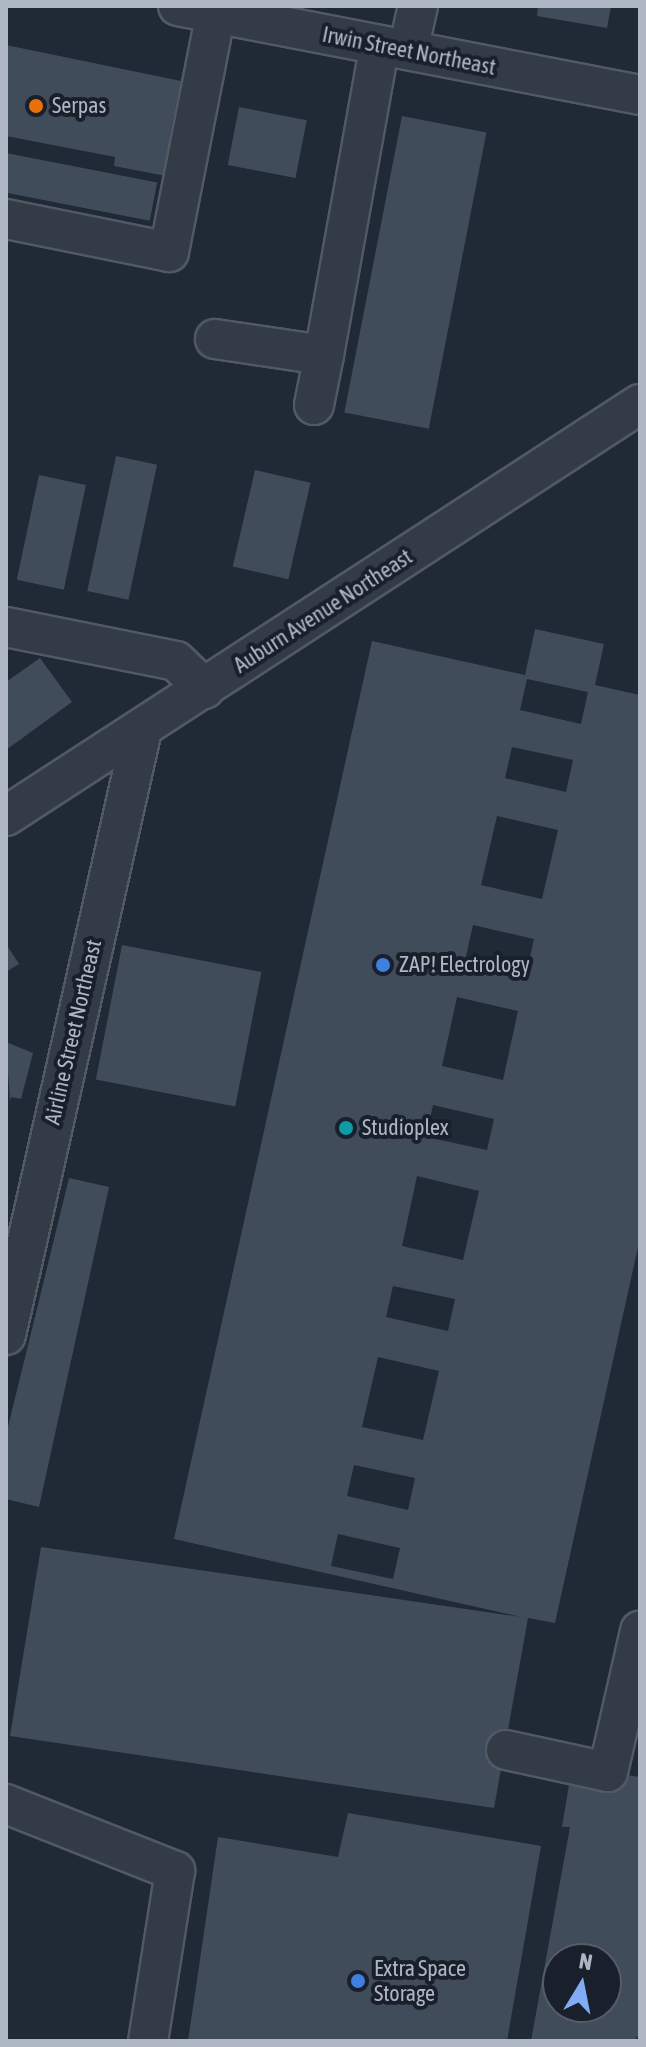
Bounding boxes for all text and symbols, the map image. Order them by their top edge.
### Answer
street label: Irwin Street Northeast [320,21,498,81]
place label: Serpas [52,93,106,119]
marker: Serpas [27,97,45,115]
street label: Auburn Avenue Northeast [229,543,417,679]
street label: Airline Street Northeast [39,937,107,1127]
place label: ZAP! Electrology [399,952,530,978]
marker: ZAP! Electrology [374,956,392,974]
place label: Studioplex [362,1115,449,1141]
marker: Studioplex [337,1119,355,1137]
north arrow [542,1943,622,2023]
text: N [577,1947,594,1975]
place label: Extra Space Storage [374,1955,466,2006]
marker: Extra Space Storage [349,1972,367,1990]

